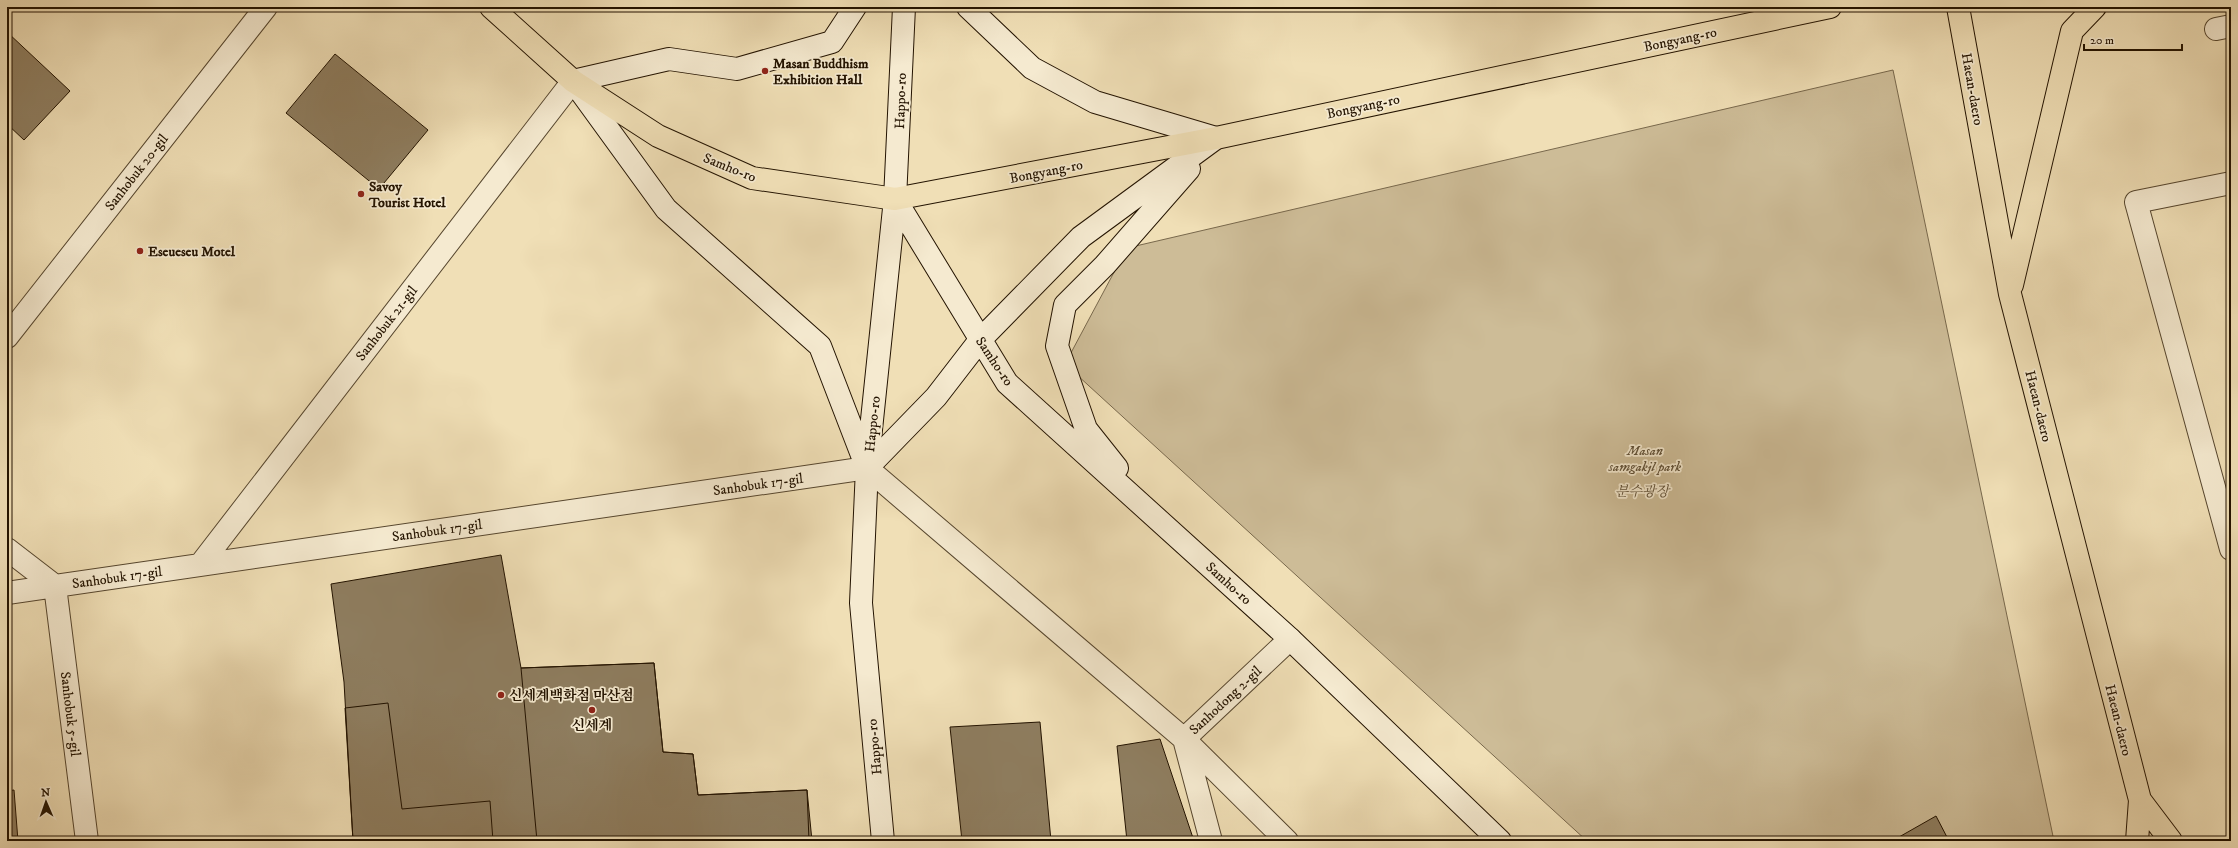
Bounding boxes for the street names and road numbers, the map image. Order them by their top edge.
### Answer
street label: Bongyang-ro [1642,23,1719,57]
street label: Haean-daero [1957,52,1987,127]
street label: Happo-ro [891,72,911,129]
street label: Bongyang-ro [1325,90,1402,124]
street label: Sanhobuk 20-gil [101,130,173,215]
street label: Samho-ro [700,149,759,187]
street label: Bongyang-ro [1008,156,1085,188]
street label: Sanhobuk 21-gil [352,282,422,365]
street label: Samho-ro [971,333,1017,390]
street label: Haean-daero [2020,369,2056,444]
street label: Happo-ro [861,395,885,453]
street label: Sanhobuk 17-gil [712,470,805,500]
street label: Sanhobuk 17-gil [391,516,484,546]
street label: Samho-ro [1202,558,1255,609]
street label: Sanhobuk 17-gil [71,563,164,593]
street label: Sanhodong 2-gil [1186,662,1266,739]
street label: Sanhobuk 5-gil [56,671,84,758]
street label: Haean-daero [2100,683,2136,758]
street label: Happo-ro [864,718,886,776]

